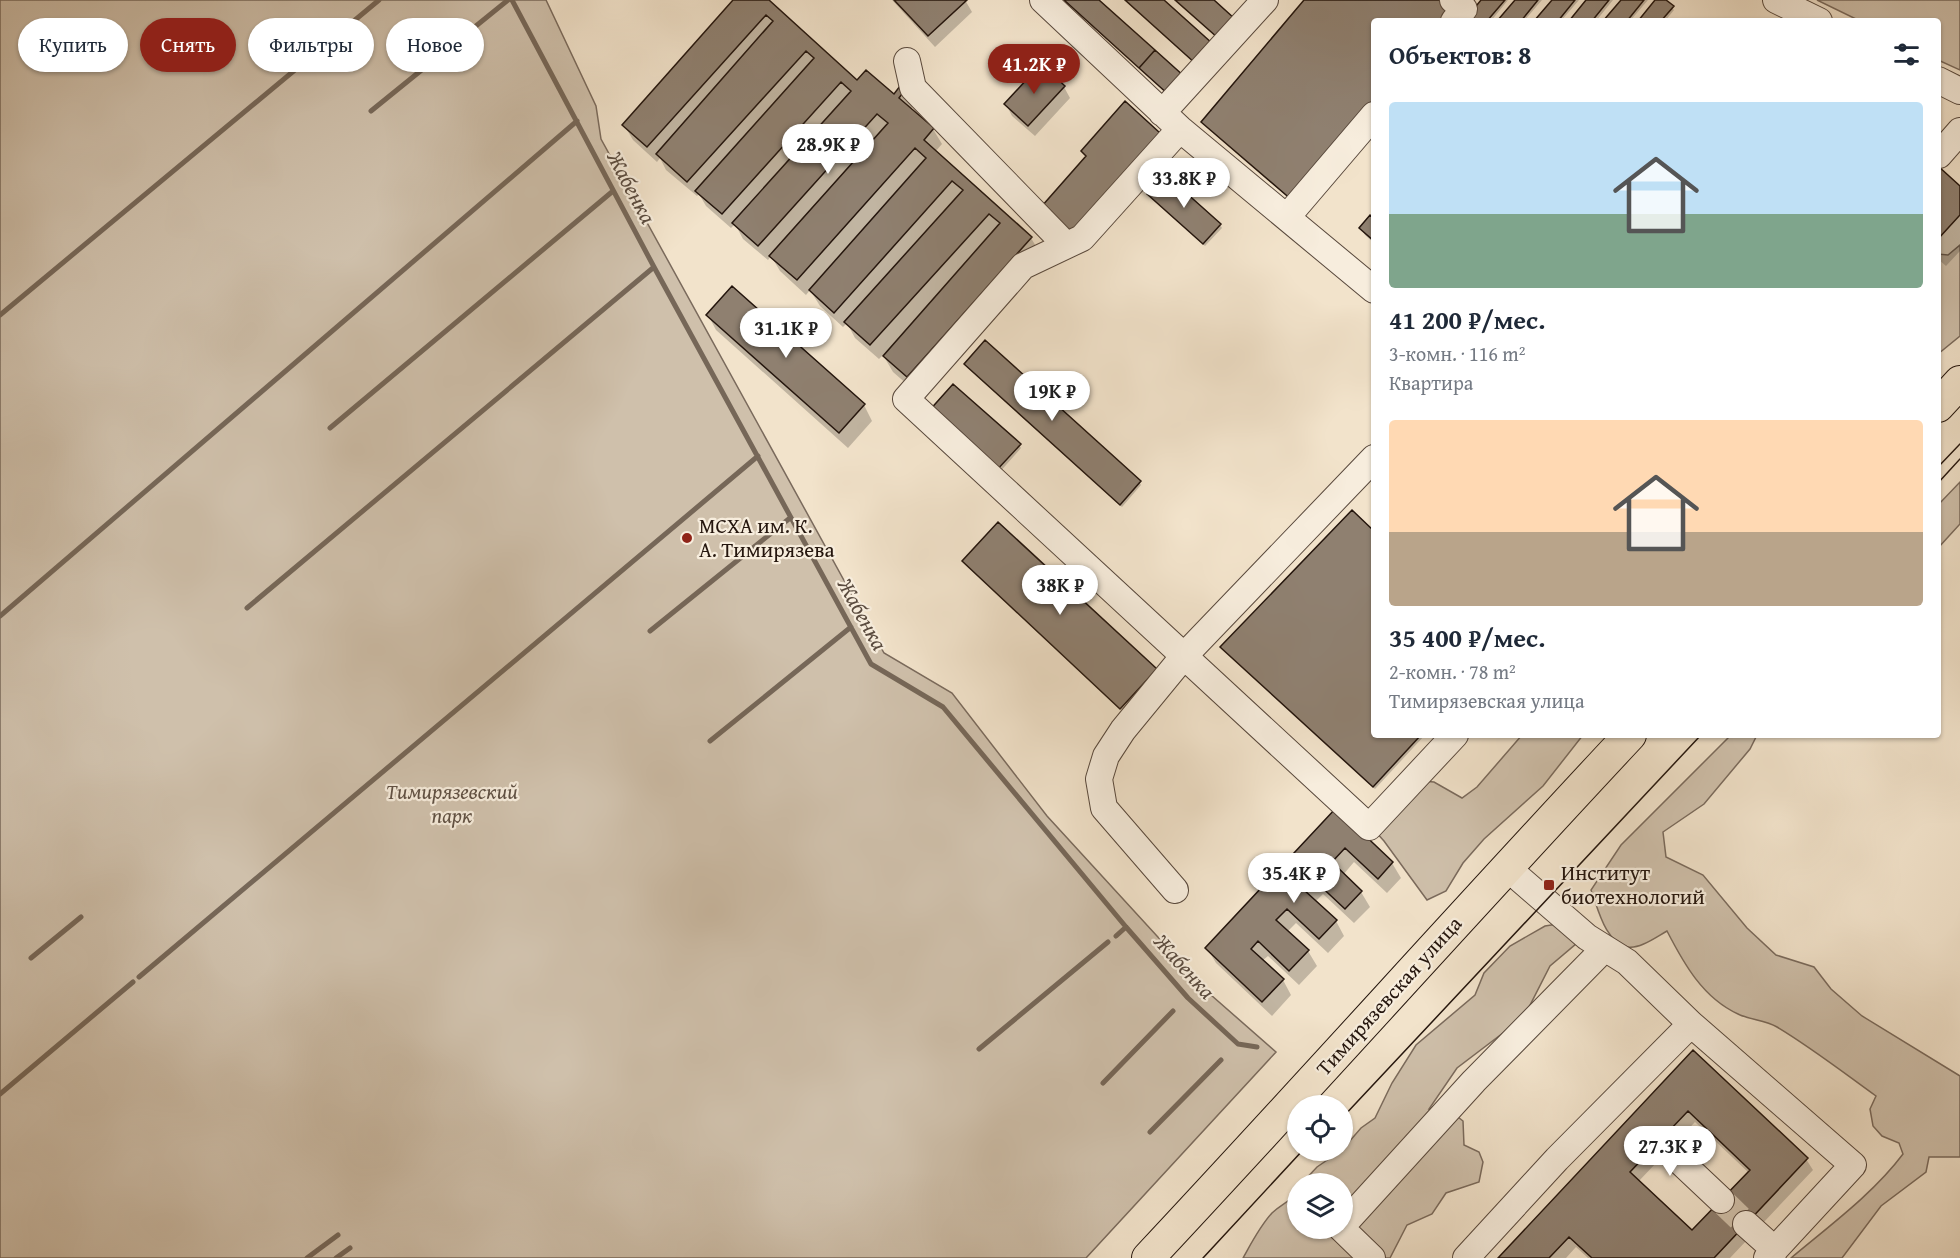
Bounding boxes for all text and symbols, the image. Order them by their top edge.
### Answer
chip: Купить [18,18,128,72]
chip: Снять [140,18,236,72]
chip: Фильтры [248,18,374,72]
chip: Новое [386,18,484,72]
text: Объектов: 8 [1389,35,1532,74]
icon: filters [1890,38,1923,71]
pin: 41.2K ₽ [979,44,1089,95]
text: 41.2K ₽ [1002,49,1066,78]
pin: 28.9K ₽ [773,124,883,175]
text: 28.9K ₽ [796,129,860,158]
icon: home [1602,141,1710,249]
water label: Жабенка [599,144,665,229]
pin: 33.8K ₽ [1129,158,1239,209]
text: 33.8K ₽ [1152,163,1216,192]
text: 41 200 ₽/мес. [1389,300,1545,339]
pin: 31.1K ₽ [731,308,841,359]
text: 31.1K ₽ [754,313,818,342]
text: 3-комн. · 116 m² [1389,339,1525,368]
text: Квартира [1389,368,1473,397]
pin: 19K ₽ [1010,371,1094,422]
text: 19K ₽ [1028,376,1076,405]
icon: home [1602,459,1710,567]
place label: МСХА им. К. А. Тимирязева [699,510,834,565]
marker: МСХА им. К. А. Тимирязева [680,531,694,545]
pin: 38K ₽ [1018,565,1102,616]
text: 38K ₽ [1036,570,1084,599]
water label: Жабенка [830,571,896,656]
text: 35 400 ₽/мес. [1389,618,1545,657]
text: 2-комн. · 78 m² [1389,657,1516,686]
text: Тимирязевская улица [1389,686,1584,715]
park label: Тимирязевский парк [386,776,518,831]
pin: 35.4K ₽ [1239,853,1349,904]
place label: Институт биотехнологий [1561,857,1705,912]
text: 35.4K ₽ [1262,858,1326,887]
marker: Институт биотехнологий [1542,878,1556,892]
street label: Тимирязевская улица [1308,909,1469,1082]
water label: Жабенка [1146,925,1223,1006]
map controls [1287,1095,1353,1239]
button: locate [1287,1095,1353,1161]
pin: 27.3K ₽ [1615,1126,1725,1177]
text: 27.3K ₽ [1638,1131,1702,1160]
button: layers [1287,1173,1353,1239]

